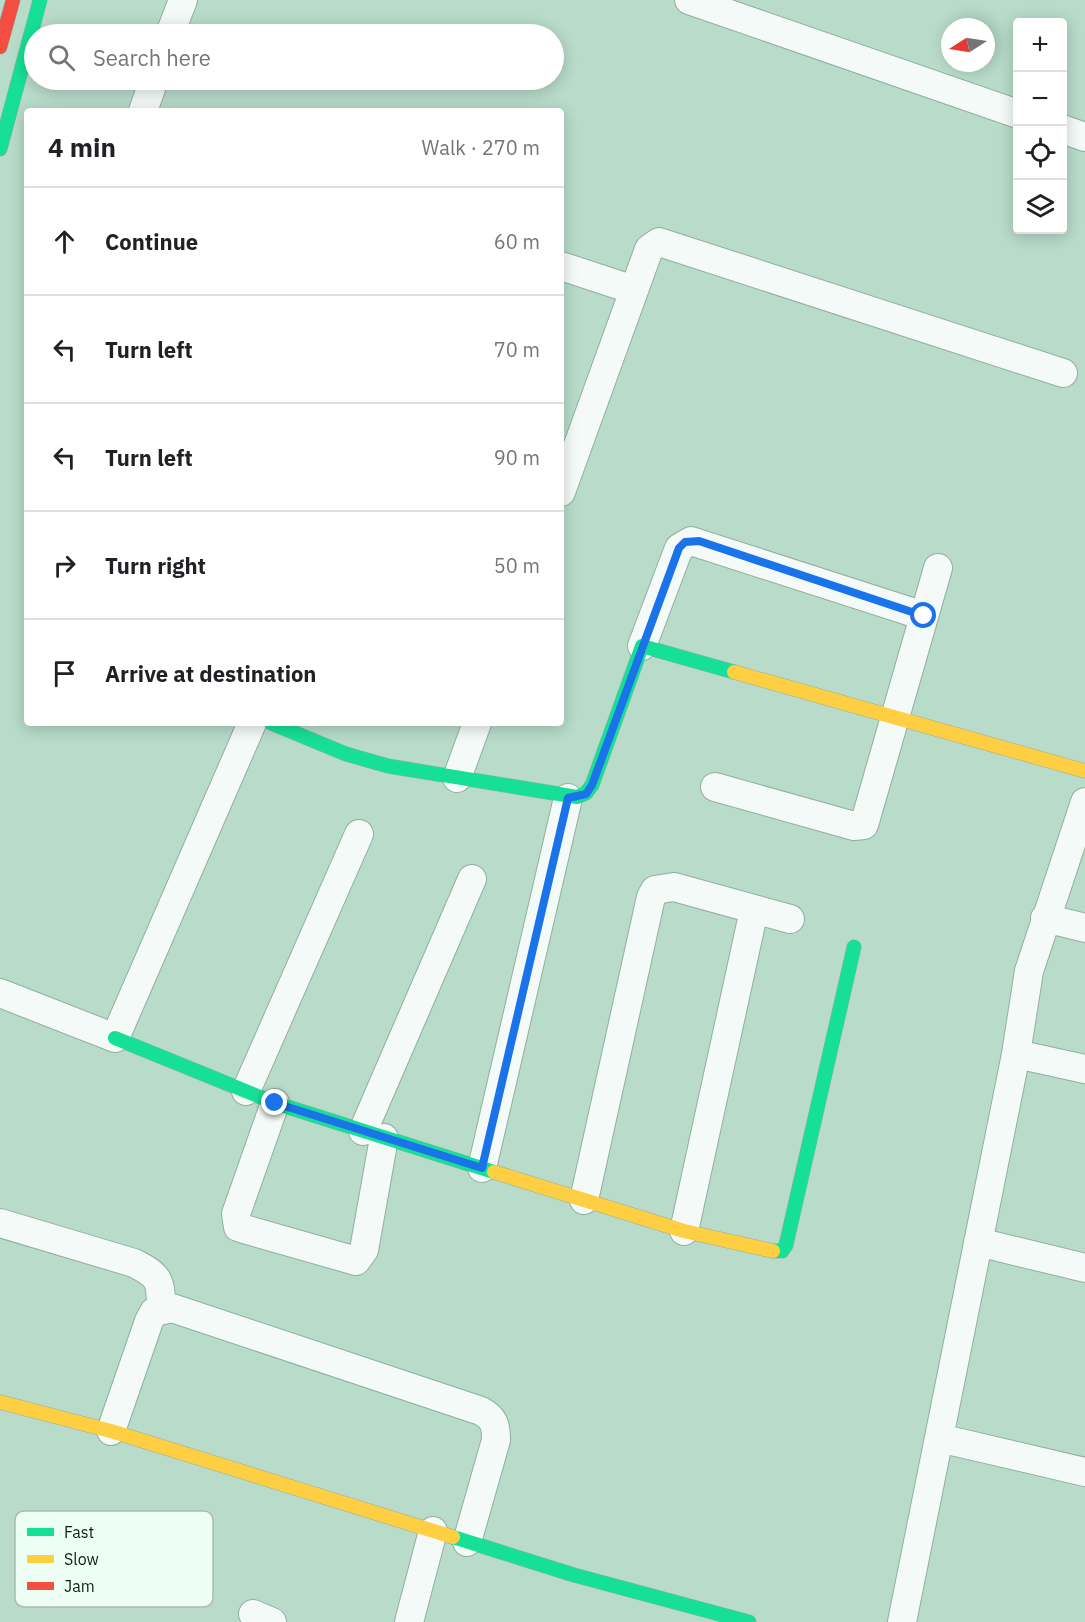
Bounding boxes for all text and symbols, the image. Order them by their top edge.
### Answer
north arrow [941,18,995,72]
map controls [1013,18,1067,234]
button: + [1013,18,1067,72]
search box [24,24,564,90]
icon: search [45,41,78,74]
text: Search here [93,43,211,72]
button: − [1013,72,1067,126]
button: locate [1013,126,1067,180]
text: 4 min [48,130,116,164]
text: Walk · 270 m [422,134,540,161]
button: layers [1013,180,1067,234]
icon: ahead [48,225,81,258]
text: Continue [105,227,198,256]
text: 60 m [494,228,540,255]
icon: left [48,333,81,366]
text: Turn left [105,335,193,364]
text: 70 m [494,336,540,363]
icon: left [48,441,81,474]
text: Turn left [105,443,193,472]
text: 90 m [494,444,540,471]
icon: right [48,549,81,582]
text: Turn right [105,551,206,580]
text: 50 m [494,552,540,579]
route start [910,602,936,628]
icon: arrive [48,657,81,690]
text: Arrive at destination [105,659,316,688]
route end [261,1089,287,1115]
legend [15,1511,213,1607]
text: Fast [64,1522,94,1542]
text: Slow [64,1549,99,1569]
text: Jam [64,1576,95,1596]

